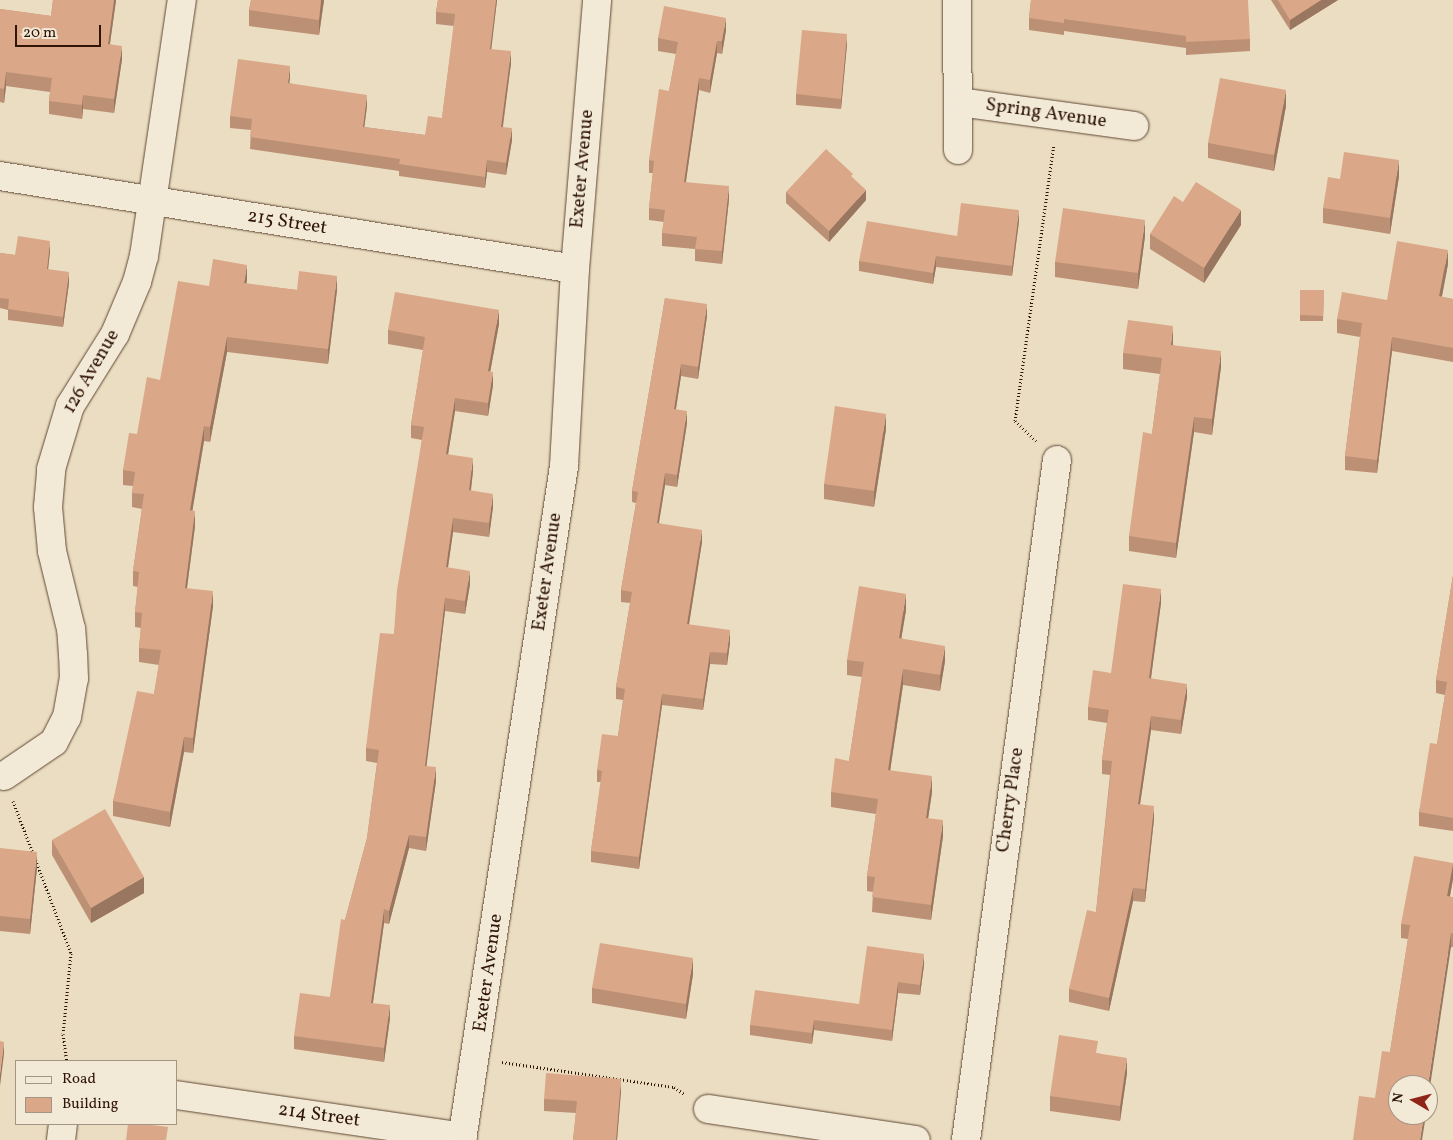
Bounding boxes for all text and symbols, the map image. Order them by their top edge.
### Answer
scale bar [18,15,104,47]
text: 20 m [23,23,56,44]
street label: Spring Avenue [984,94,1108,134]
street label: Exeter Avenue [566,109,600,229]
street label: 215 Street [246,205,328,241]
street label: 126 Avenue [59,326,125,418]
street label: Exeter Avenue [528,511,568,633]
street label: Cherry Place [992,746,1030,854]
street label: Exeter Avenue [469,912,509,1034]
legend [15,1060,178,1125]
text: Road [62,1069,96,1090]
north arrow [1388,1075,1438,1125]
text: N [1389,1092,1409,1104]
text: Building [62,1094,118,1115]
street label: 214 Street [277,1099,361,1133]

